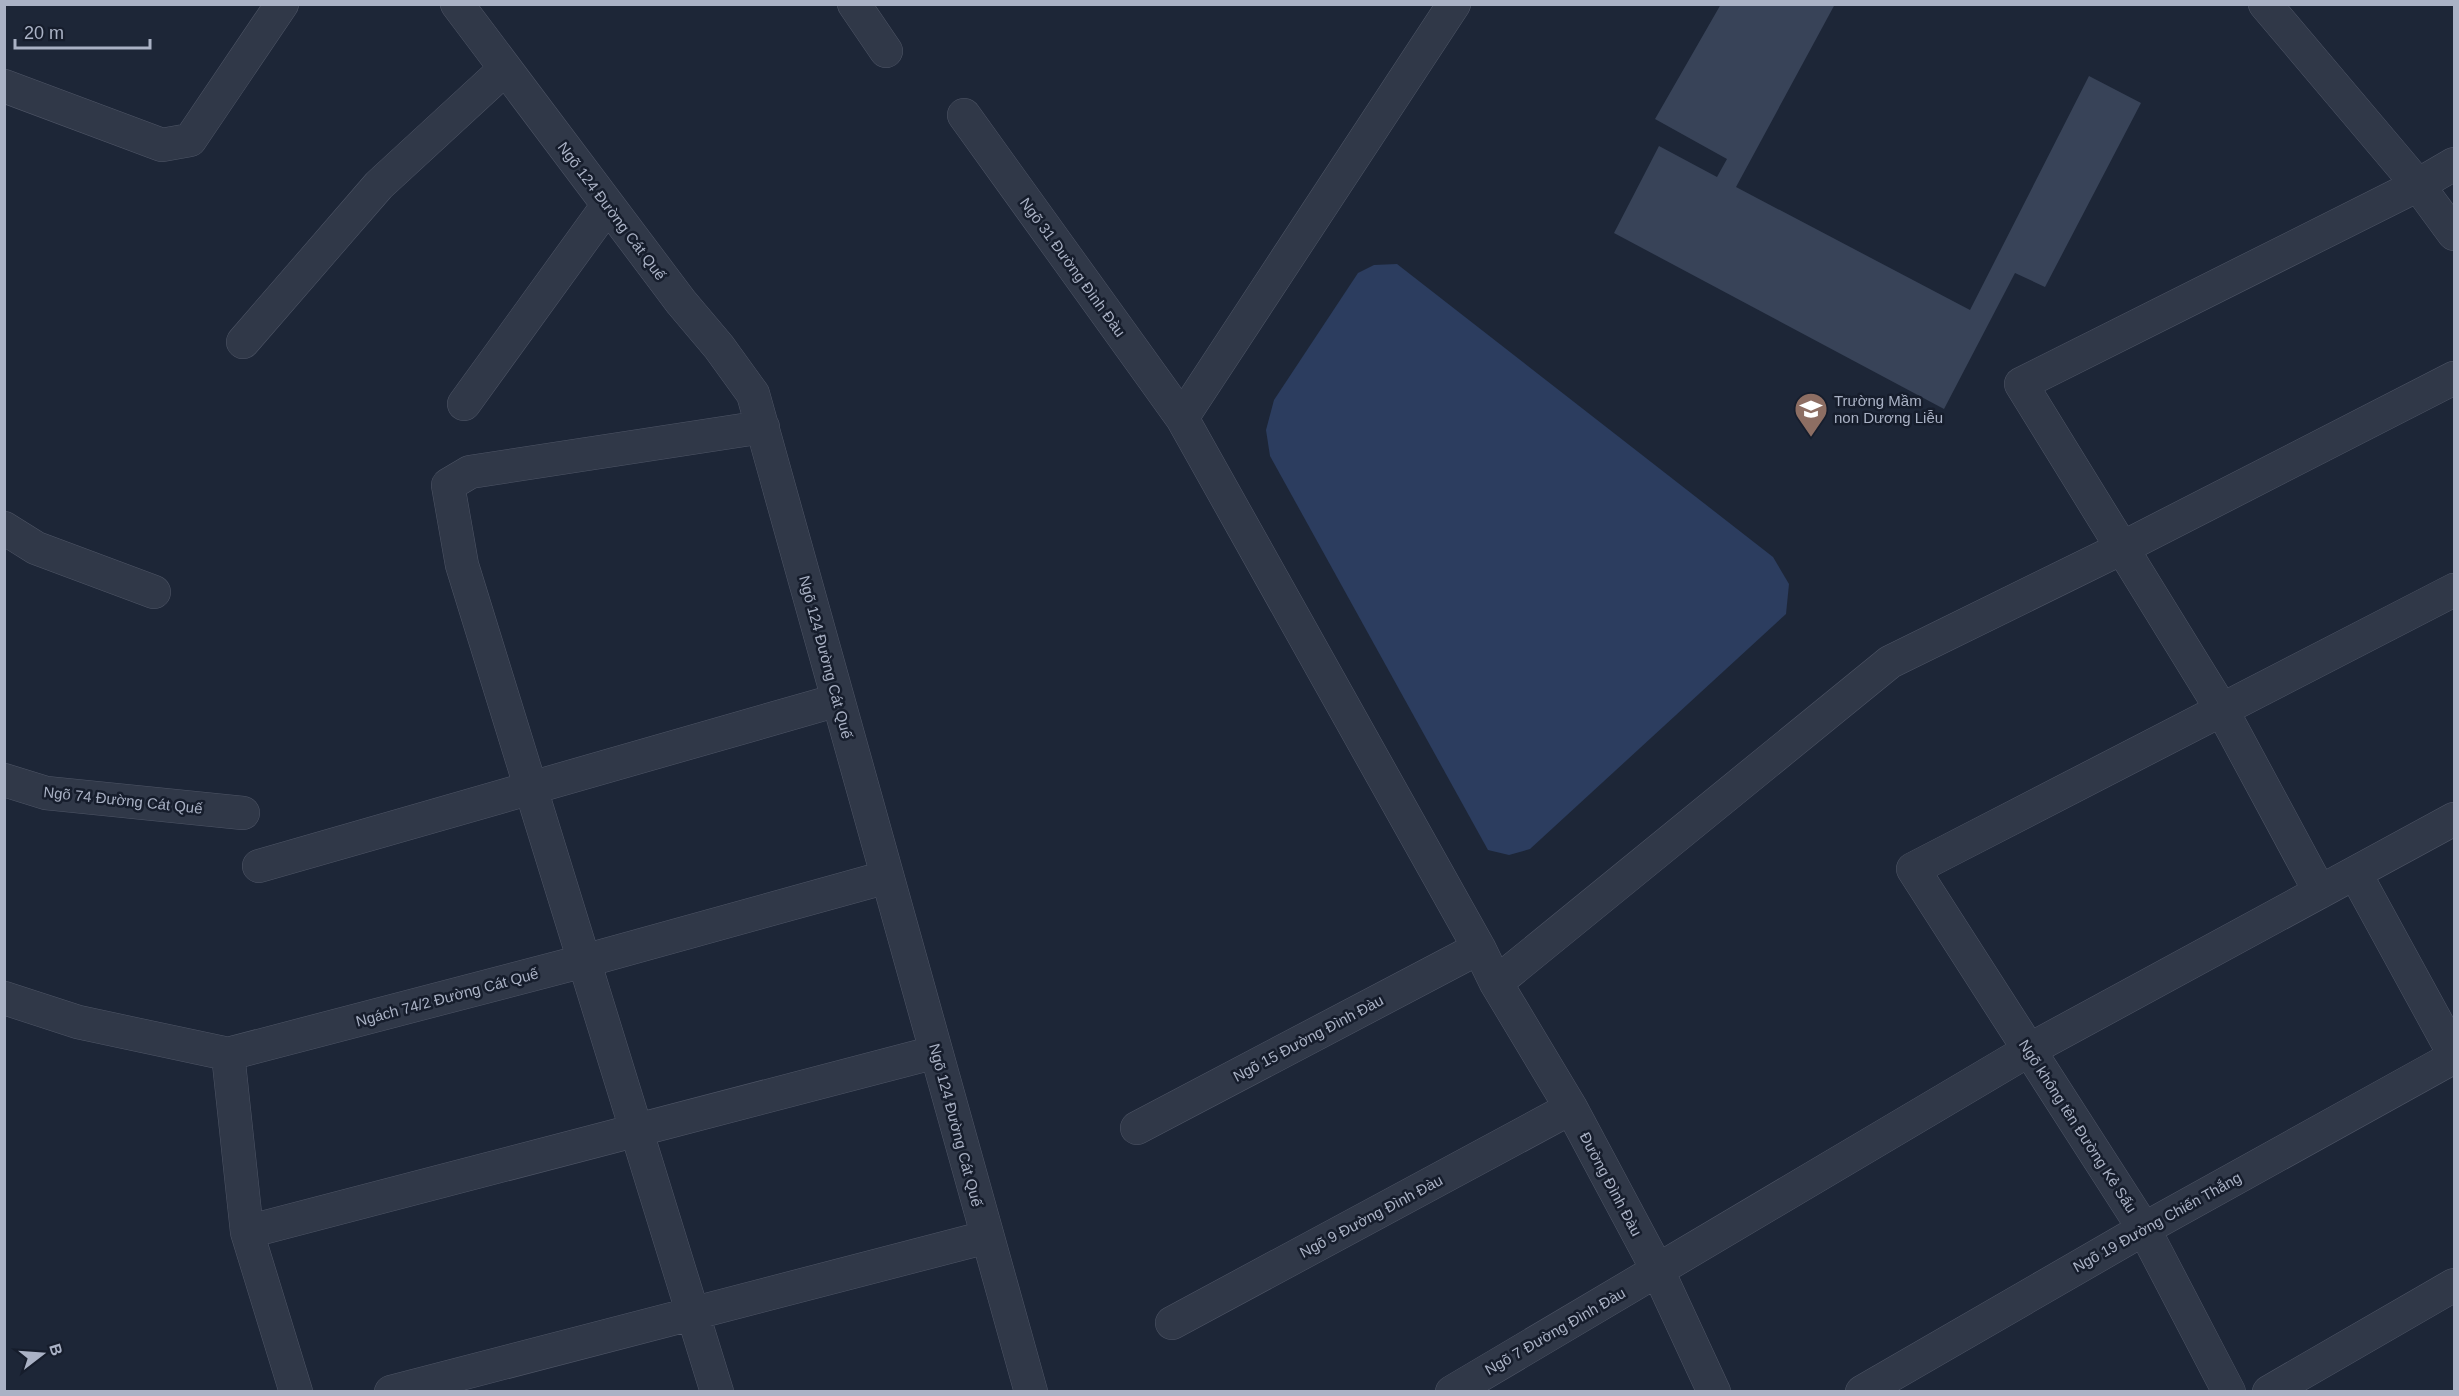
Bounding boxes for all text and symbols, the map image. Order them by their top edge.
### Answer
scale bar [15,12,150,50]
text: 20 m [24,23,64,43]
street label: Ngõ 124 Đường Cát Quế [555,139,670,284]
street label: Ngõ 31 Đường Đình Đàu [1017,194,1129,340]
school or university icon: Trường Mầm non Dương Liễu [1793,391,1829,438]
place label: Trường Mầm non Dương Liễu [1834,392,1943,426]
street label: Ngõ 124 Đường Cát Quế [796,574,856,741]
street label: Ngõ 74 Đường Cát Quế [43,783,204,817]
street label: Ngách 74/2 Đường Cát Quế [354,964,541,1030]
street label: Ngõ 15 Đường Đình Đàu [1230,991,1386,1085]
street label: Ngõ không tên Đường Kẻ Sấu [2016,1036,2140,1216]
street label: Ngõ 124 Đường Cát Quế [926,1042,986,1209]
street label: Đường Đình Đàu [1577,1129,1645,1239]
street label: Ngõ 19 Đường Chiến Thắng [2070,1169,2244,1275]
street label: Ngõ 9 Đường Đình Đàu [1297,1171,1445,1261]
street label: Ngõ 7 Đường Đình Đàu [1482,1284,1628,1378]
north arrow [12,1324,72,1384]
text: B [46,1342,66,1358]

